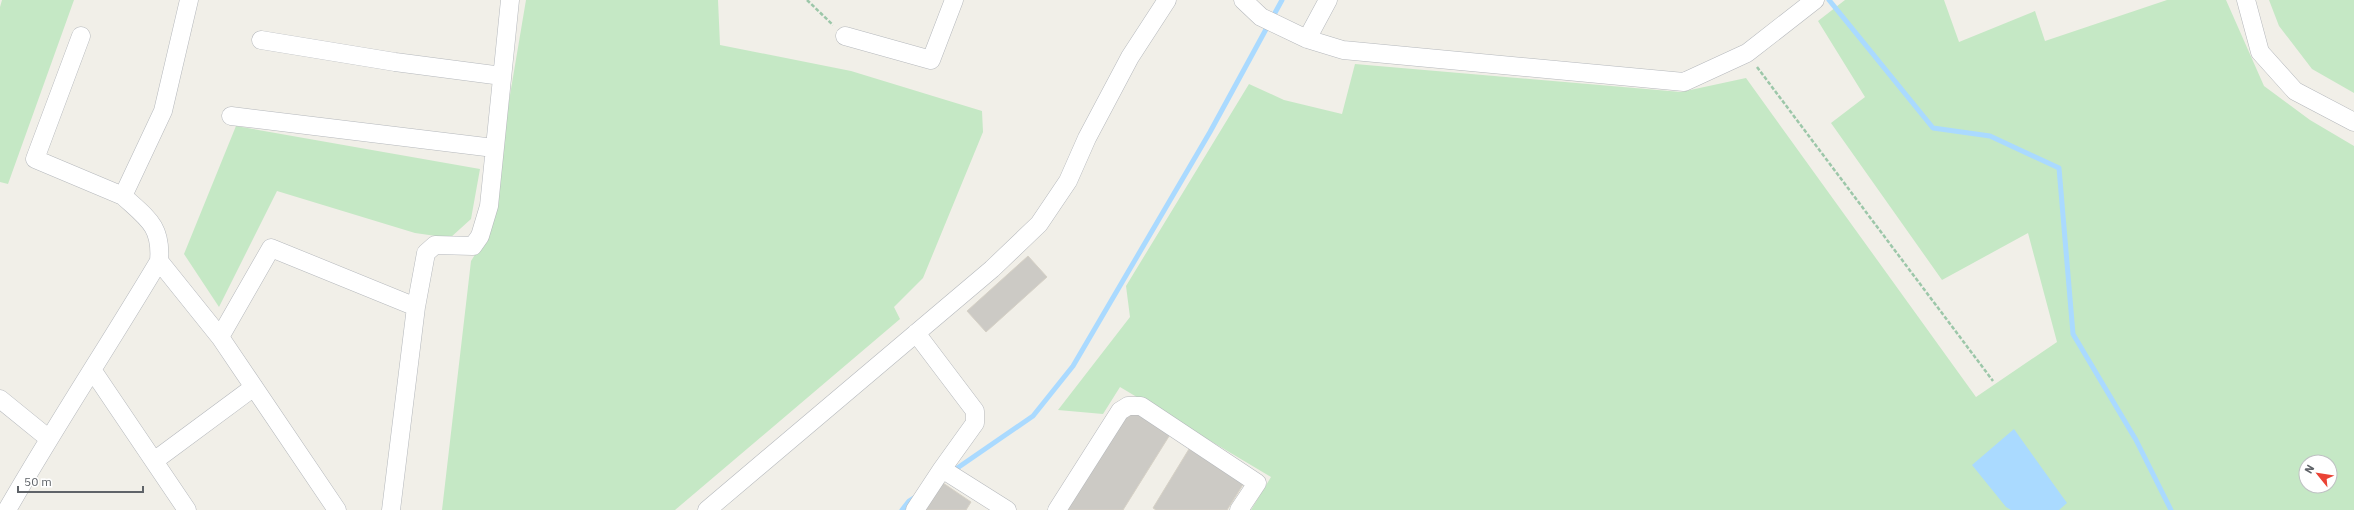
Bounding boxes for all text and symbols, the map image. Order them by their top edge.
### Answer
north arrow [2298,454,2338,494]
text: N [2301,462,2317,476]
scale bar [18,468,143,494]
text: 50 m [24,474,52,489]

